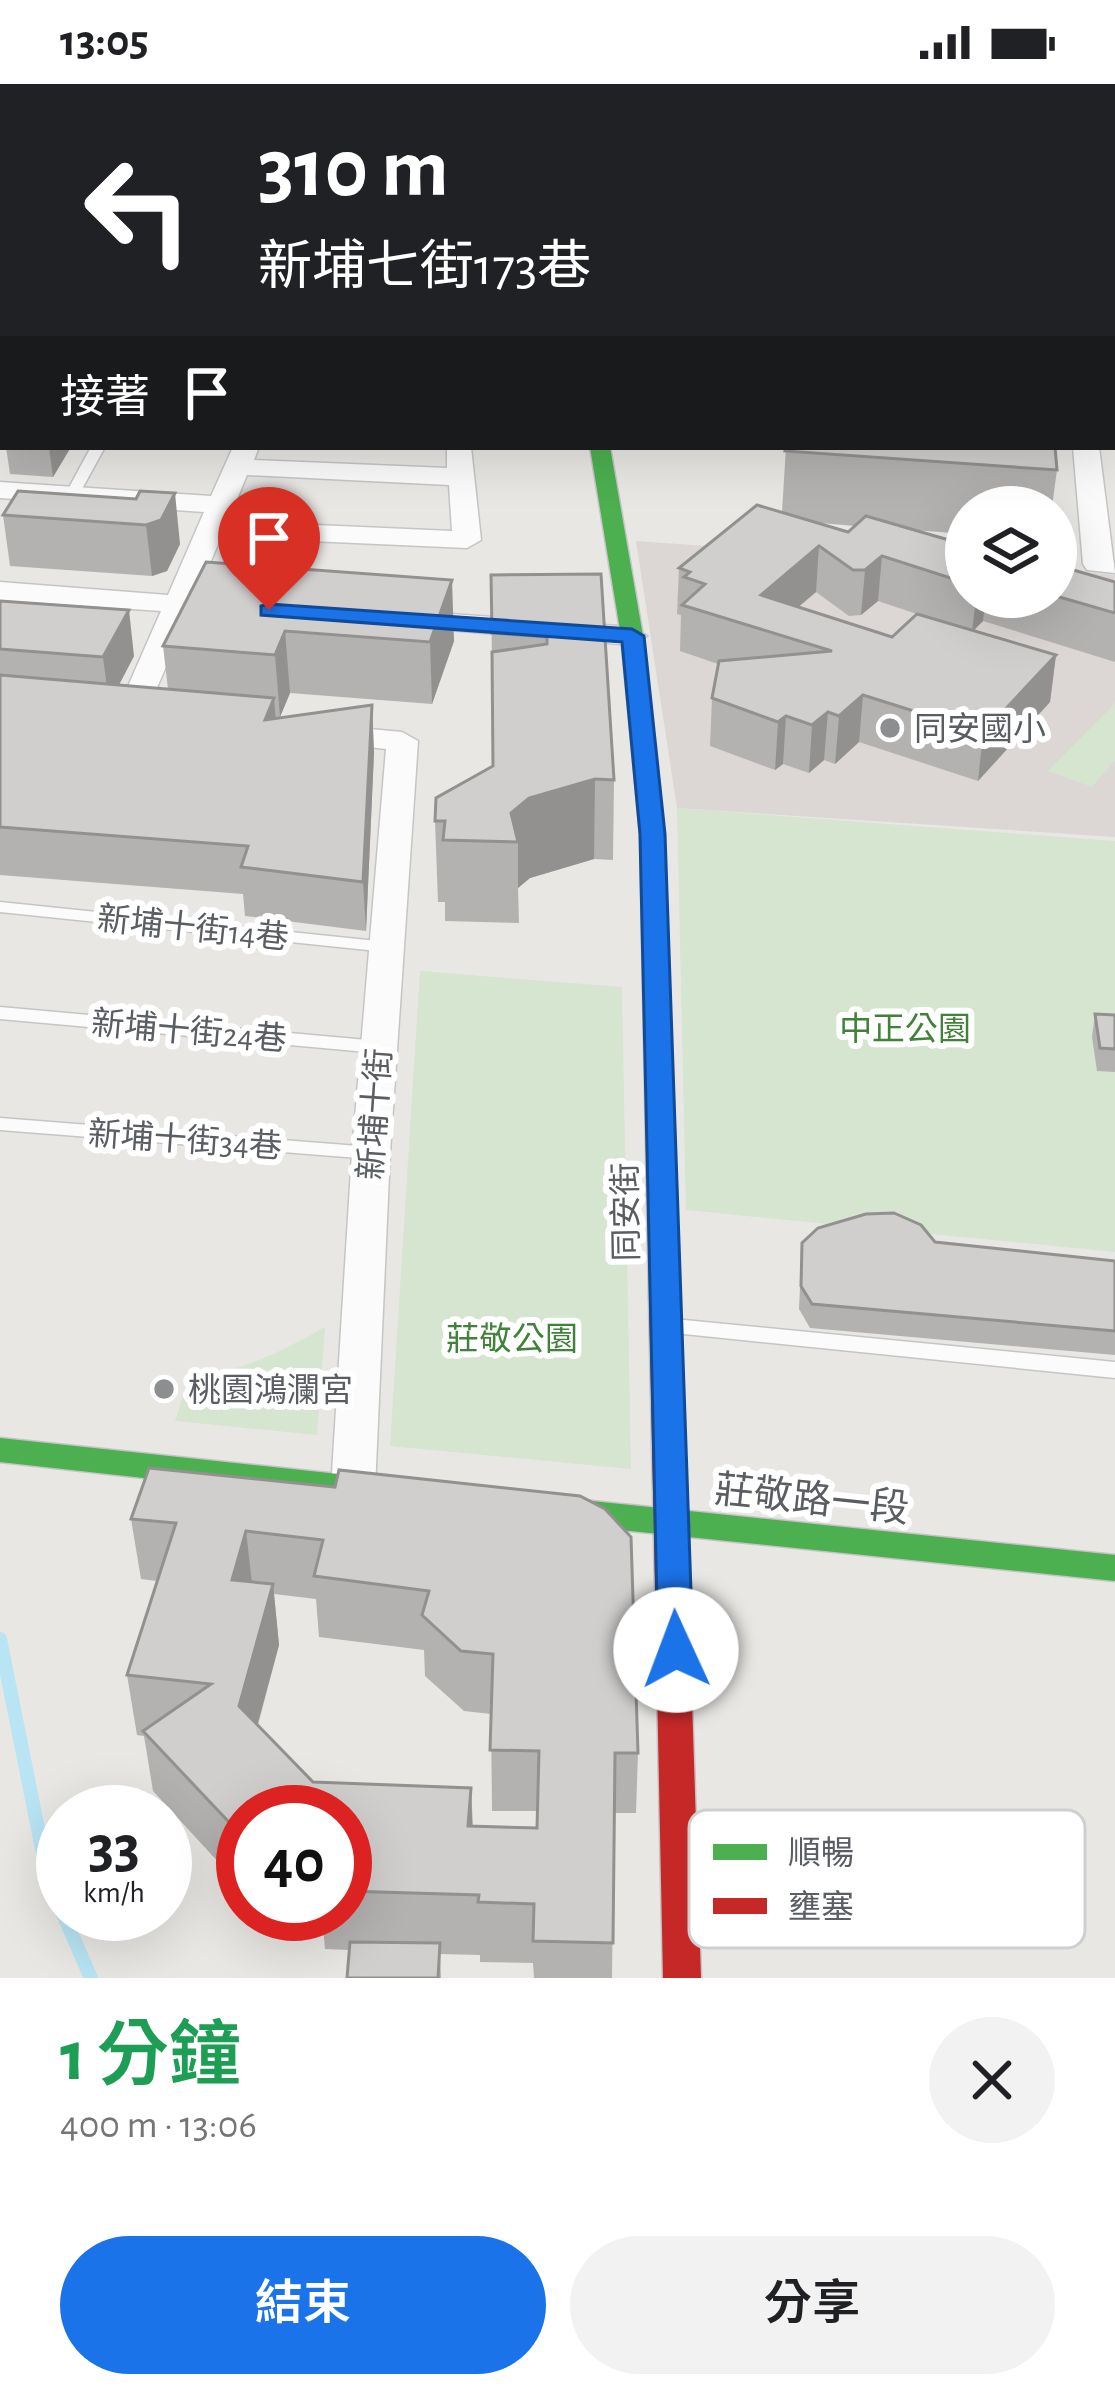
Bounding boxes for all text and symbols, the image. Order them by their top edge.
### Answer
text: 13:05 [60,19,149,64]
text: 310 m [258,128,449,212]
icon: left [60,132,216,288]
text: 新埔七街173巷 [258,241,591,295]
icon: arrive [174,360,240,426]
text: 接著 [60,376,150,421]
map controls [945,486,1077,618]
button: layers [945,486,1077,618]
pin [218,487,320,610]
icon: arrive [236,505,302,571]
place label: 同安國小 [914,712,1046,747]
marker: 同安國小 [877,715,903,741]
street label: 新埔十街14巷 [95,901,290,956]
street label: 新埔十街24巷 [90,1006,288,1057]
park label: 中正公園 [839,1012,971,1047]
street label: 新埔十街 [353,1047,398,1181]
street label: 新埔十街34巷 [87,1116,283,1165]
street label: 同安街 [608,1162,645,1262]
park label: 莊敬公園 [446,1322,578,1357]
place label: 桃園鴻瀾宮 [188,1373,353,1408]
marker: 桃園鴻瀾宮 [151,1376,177,1402]
street label: 莊敬路一段 [713,1468,911,1530]
position arrow [613,1587,739,1713]
speed limit sign: 40 [216,1785,372,1941]
legend [689,1810,1085,1948]
text: 33 [88,1818,140,1878]
text: 順暢 [788,1836,854,1871]
text: km/h [83,1878,145,1908]
text: 壅塞 [788,1890,854,1925]
button: close [929,2017,1055,2143]
text: 1 分鐘 [60,2021,241,2093]
text: 400 m · 13:06 [60,2106,257,2145]
button: 結束 [60,2236,546,2374]
button: 分享 [570,2236,1055,2374]

